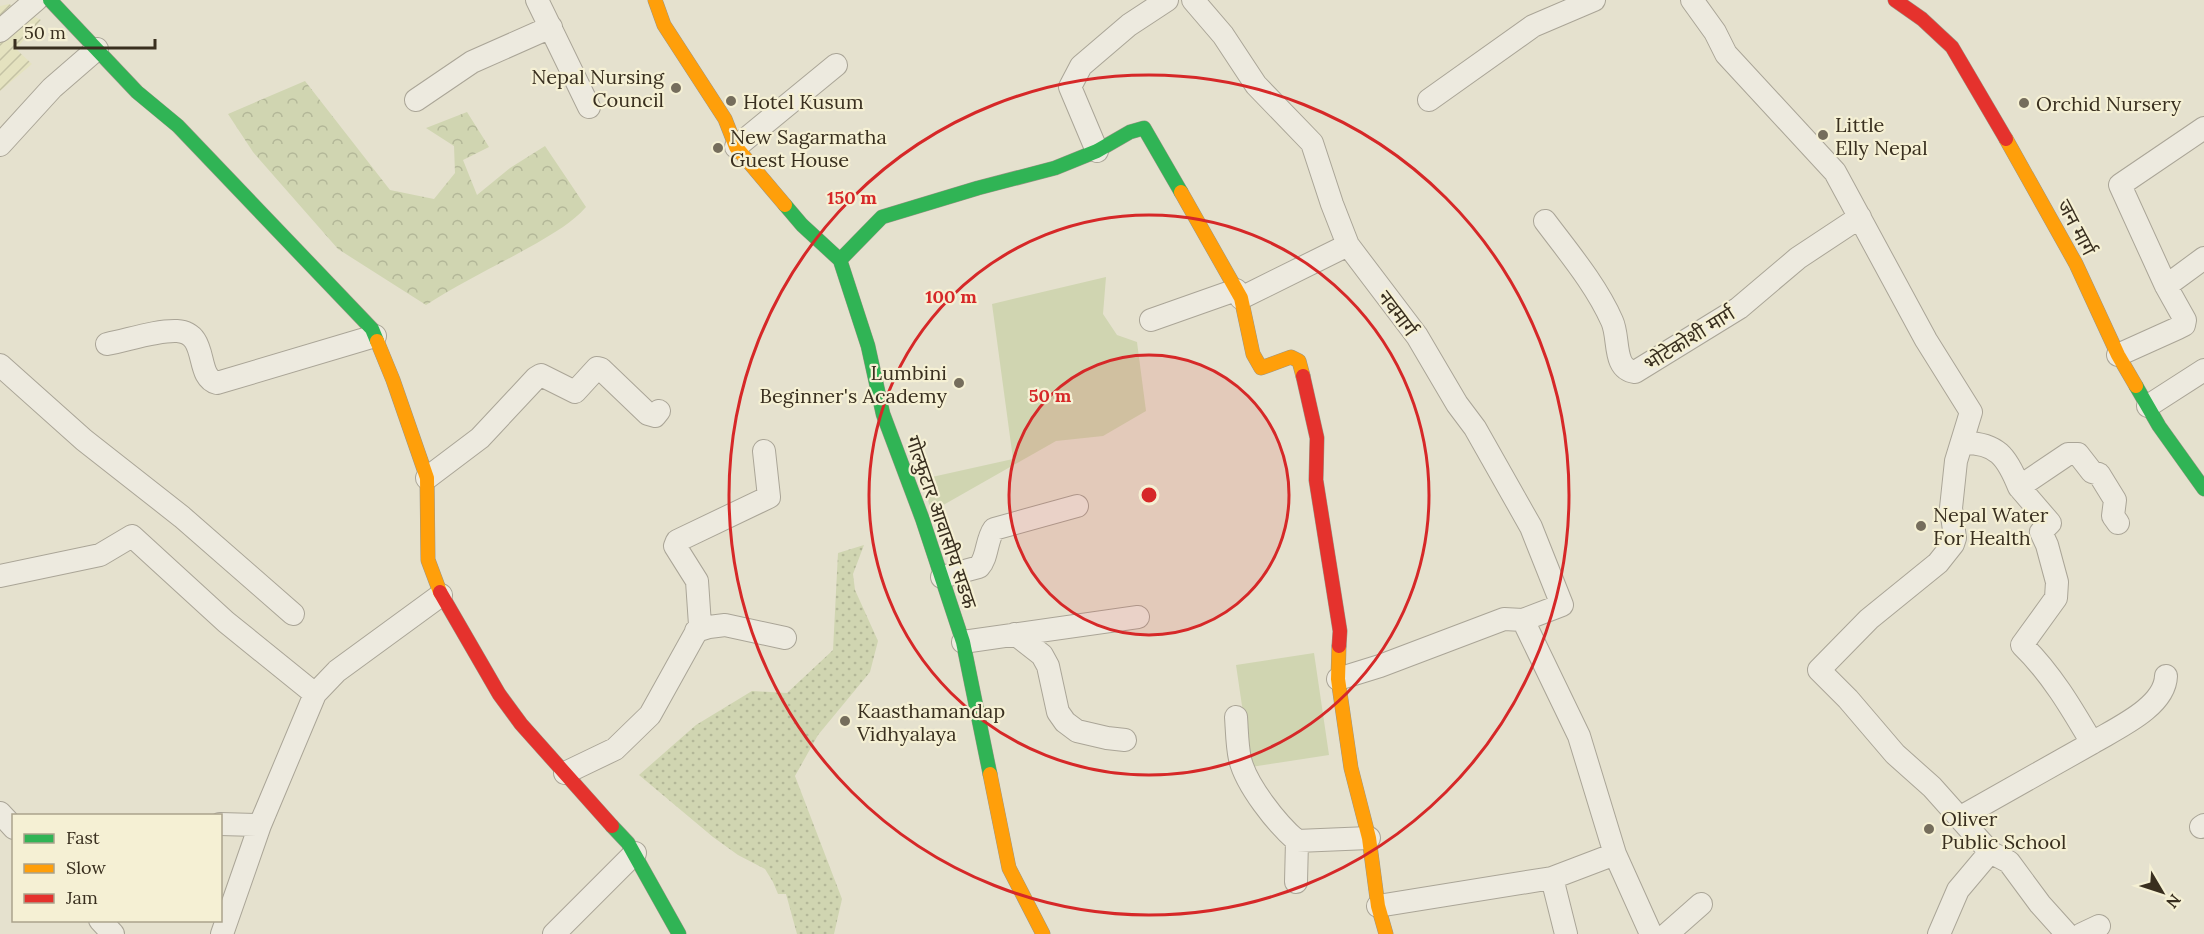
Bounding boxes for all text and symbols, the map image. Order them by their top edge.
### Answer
scale bar [15,12,154,50]
text: 50 m [24,21,66,44]
place label: Nepal Nursing Council [531,64,665,112]
marker: Nepal Nursing Council [669,81,683,95]
place label: Hotel Kusum [743,89,864,114]
place label: Orchid Nursery [2036,91,2182,116]
marker: Hotel Kusum [724,94,738,108]
marker: Orchid Nursery [2017,96,2031,110]
place label: Little Elly Nepal [1835,112,1928,160]
place label: New Sagarmatha Guest House [730,124,887,172]
marker: Little Elly Nepal [1816,128,1830,142]
marker: New Sagarmatha Guest House [711,141,725,155]
text: 150 m [827,186,877,209]
street label: जन मार्ग [2052,195,2102,260]
text: 100 m [925,285,977,308]
street label: नवमार्ग [1373,285,1424,342]
street label: भोटेकोशी मार्ग [1639,300,1740,376]
place label: Lumbini Beginner's Academy [760,360,947,408]
marker: Lumbini Beginner's Academy [952,376,966,390]
text: 50 m [1029,384,1072,407]
street label: गोल्फुटार आवासीय सडक [900,432,983,613]
centre of rings [1139,485,1159,505]
place label: Nepal Water For Health [1933,502,2049,550]
marker: Nepal Water For Health [1914,519,1928,533]
place label: Kaasthamandap Vidhyalaya [856,698,1005,746]
marker: Kaasthamandap Vidhyalaya [838,714,852,728]
place label: Oliver Public School [1941,806,2066,854]
legend [12,814,222,922]
marker: Oliver Public School [1922,822,1936,836]
text: Fast [66,826,100,849]
text: Slow [66,856,106,879]
north arrow [2132,862,2192,922]
text: Jam [65,886,98,909]
text: N [2162,890,2185,913]

